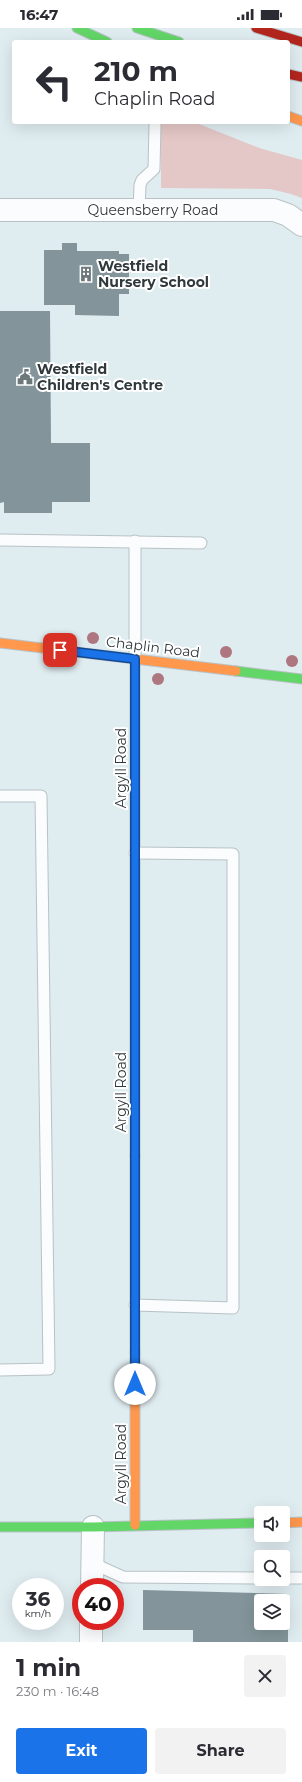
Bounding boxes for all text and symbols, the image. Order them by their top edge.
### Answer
text: 16:47 [20,5,58,24]
text: 210 m [94,54,178,88]
icon: left [28,56,80,108]
text: Chaplin Road [94,88,215,110]
street label: Queensberry Road [87,201,219,219]
place label: Westfield Nursery School [98,257,209,291]
building icon: Westfield Nursery School [77,265,95,283]
place label: Westfield Children's Centre [37,360,163,394]
public building icon: Westfield Children's Centre [16,368,34,386]
street label: Chaplin Road [105,632,201,662]
pin [43,633,77,667]
icon: arrive [49,639,71,661]
street label: Argyll Road [112,728,130,808]
street label: Argyll Road [112,1052,130,1132]
position arrow [114,1363,156,1405]
street label: Argyll Road [112,1424,130,1504]
map controls [254,1506,290,1630]
button: sound [254,1506,290,1542]
button: search [254,1550,290,1586]
speed limit sign: 40 [72,1578,124,1630]
text: 36 [26,1587,50,1611]
button: layers [254,1594,290,1630]
text: km/h [25,1607,51,1620]
text: 1 min [16,1653,81,1682]
button: close [244,1655,286,1697]
text: 230 m · 16:48 [16,1683,99,1699]
button: Exit [16,1728,147,1774]
button: Share [155,1728,286,1774]

